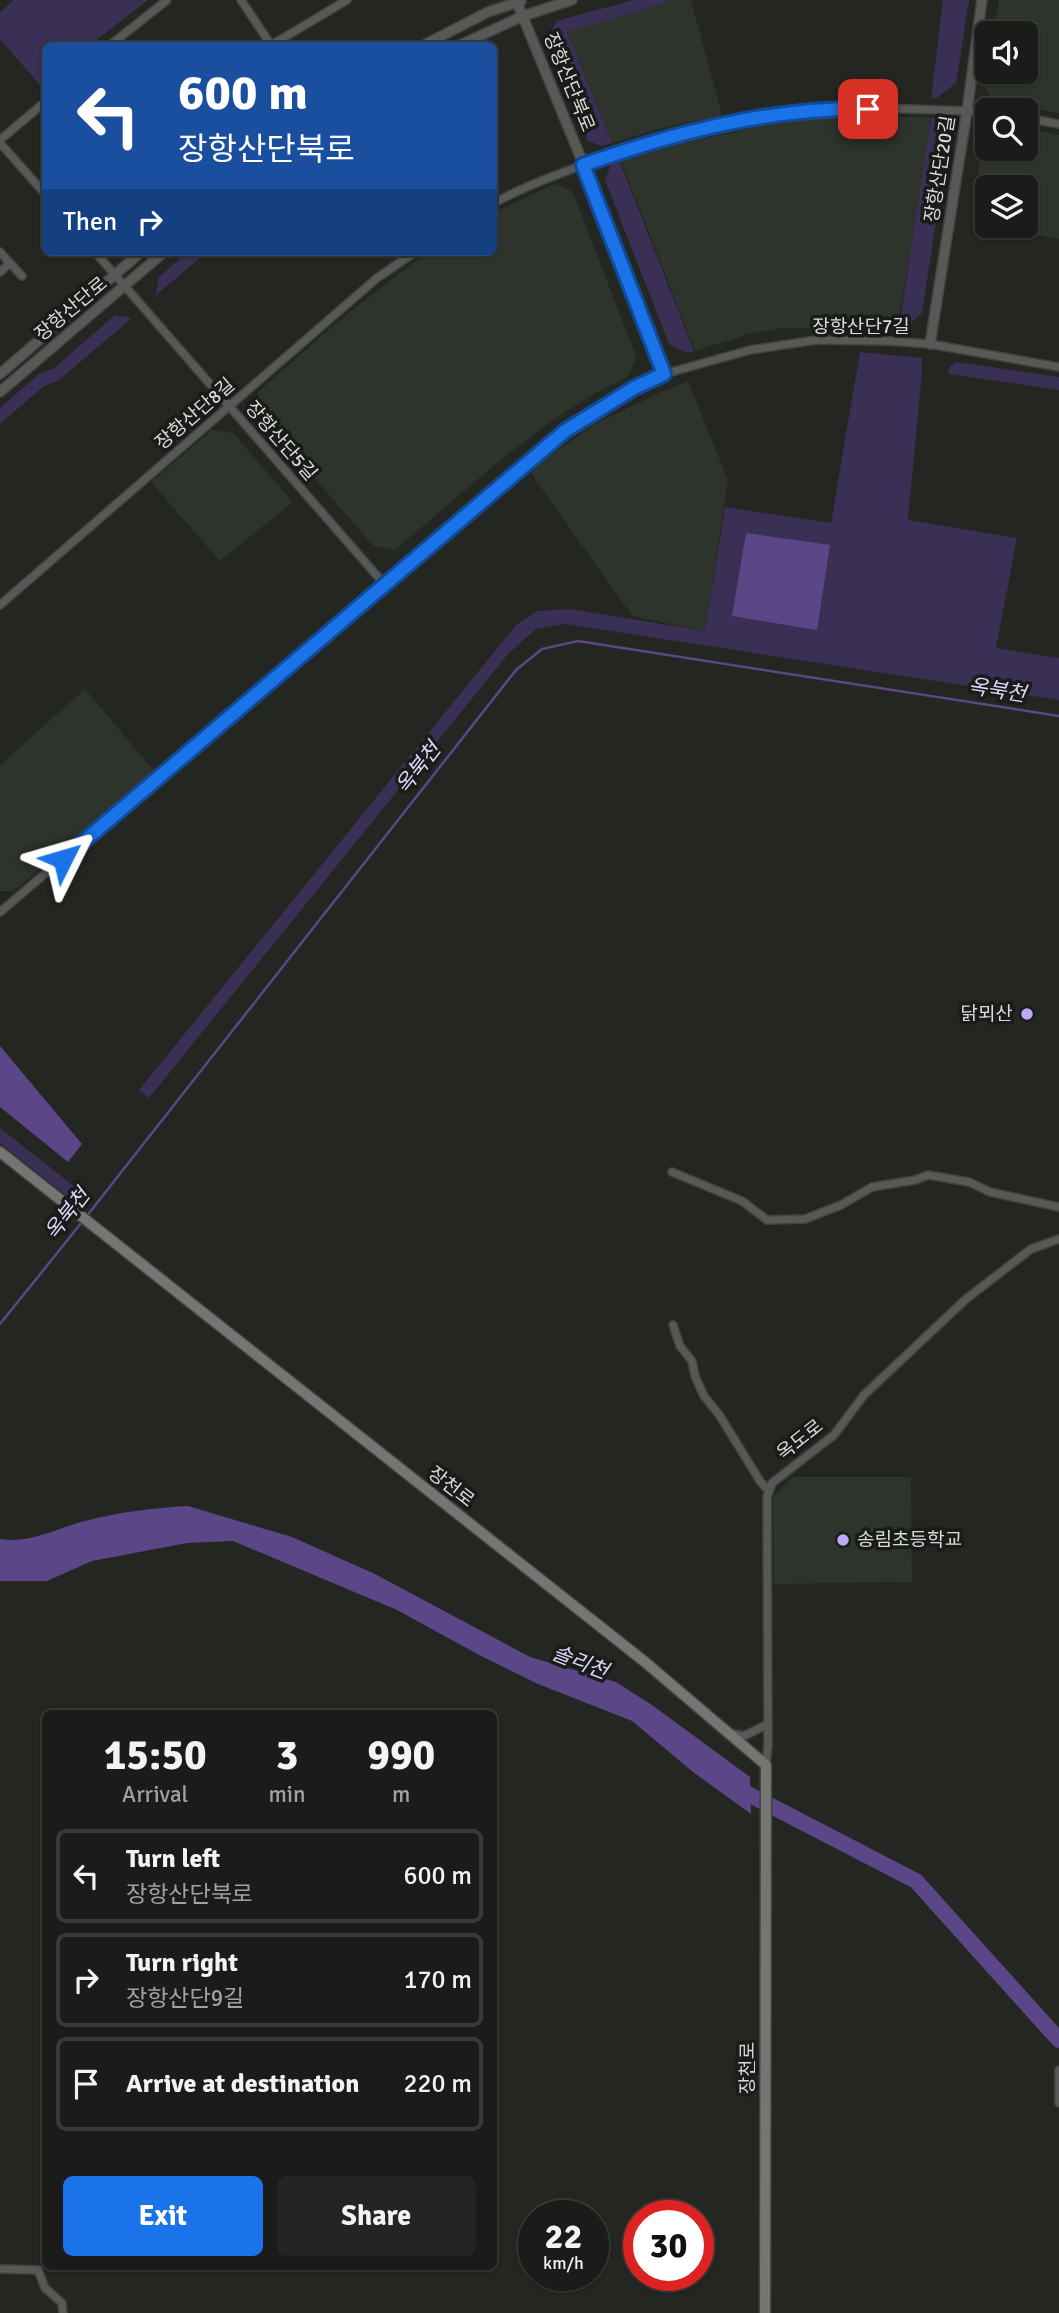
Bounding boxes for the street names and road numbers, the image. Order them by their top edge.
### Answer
street label: 장항산단북로 [538,29,600,135]
street label: 장항산단20길 [920,114,960,224]
street label: 장항산단로 [30,272,112,346]
street label: 장항산단7길 [812,315,910,339]
street label: 장항산단8길 [150,373,240,455]
street label: 장항산단5길 [240,396,322,486]
street label: 옥도로 [772,1414,828,1466]
street label: 장천로 [423,1461,479,1513]
street label: 장천로 [736,2042,760,2094]

